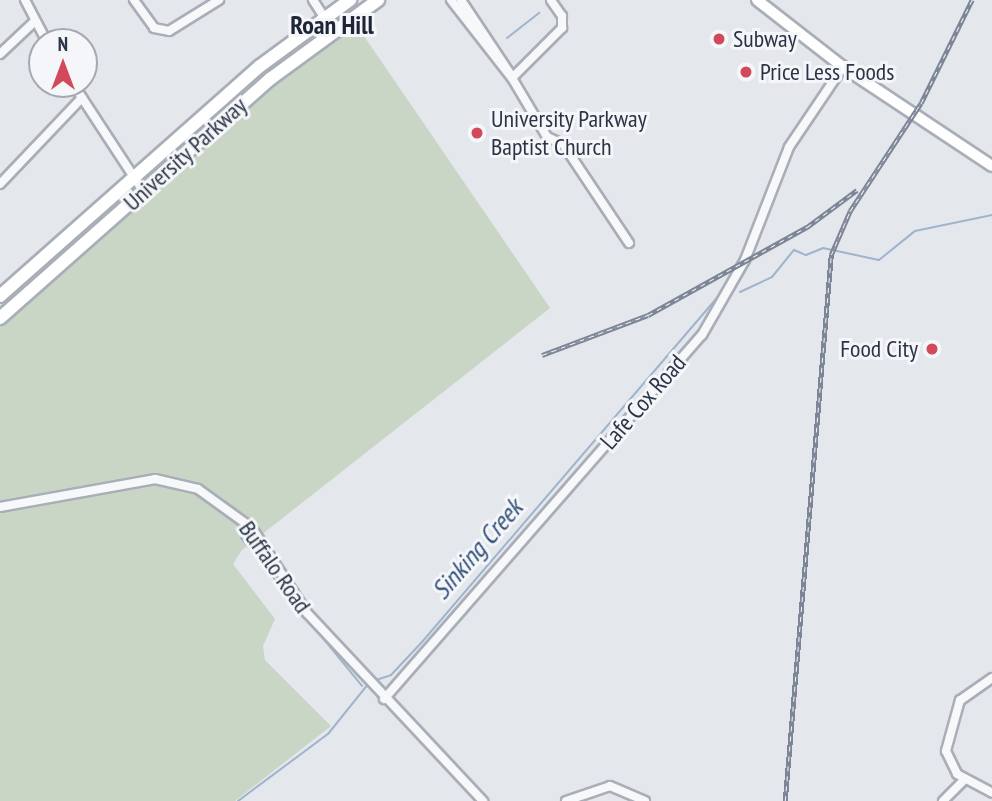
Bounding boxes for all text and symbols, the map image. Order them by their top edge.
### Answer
district label: Roan Hill [290,9,374,41]
place label: Subway [733,25,797,53]
north arrow [28,28,98,98]
marker: Subway [711,31,727,47]
text: N [58,32,68,56]
place label: Price Less Foods [760,58,894,86]
marker: Price Less Foods [738,64,754,80]
street label: University Parkway [117,91,253,217]
place label: University Parkway Baptist Church [491,105,647,161]
marker: University Parkway Baptist Church [469,125,485,141]
place label: Food City [840,335,918,363]
marker: Food City [924,341,940,357]
street label: Lafe Cox Road [594,349,692,455]
water label: Sinking Creek [425,493,529,605]
street label: Buffalo Road [233,515,317,619]

